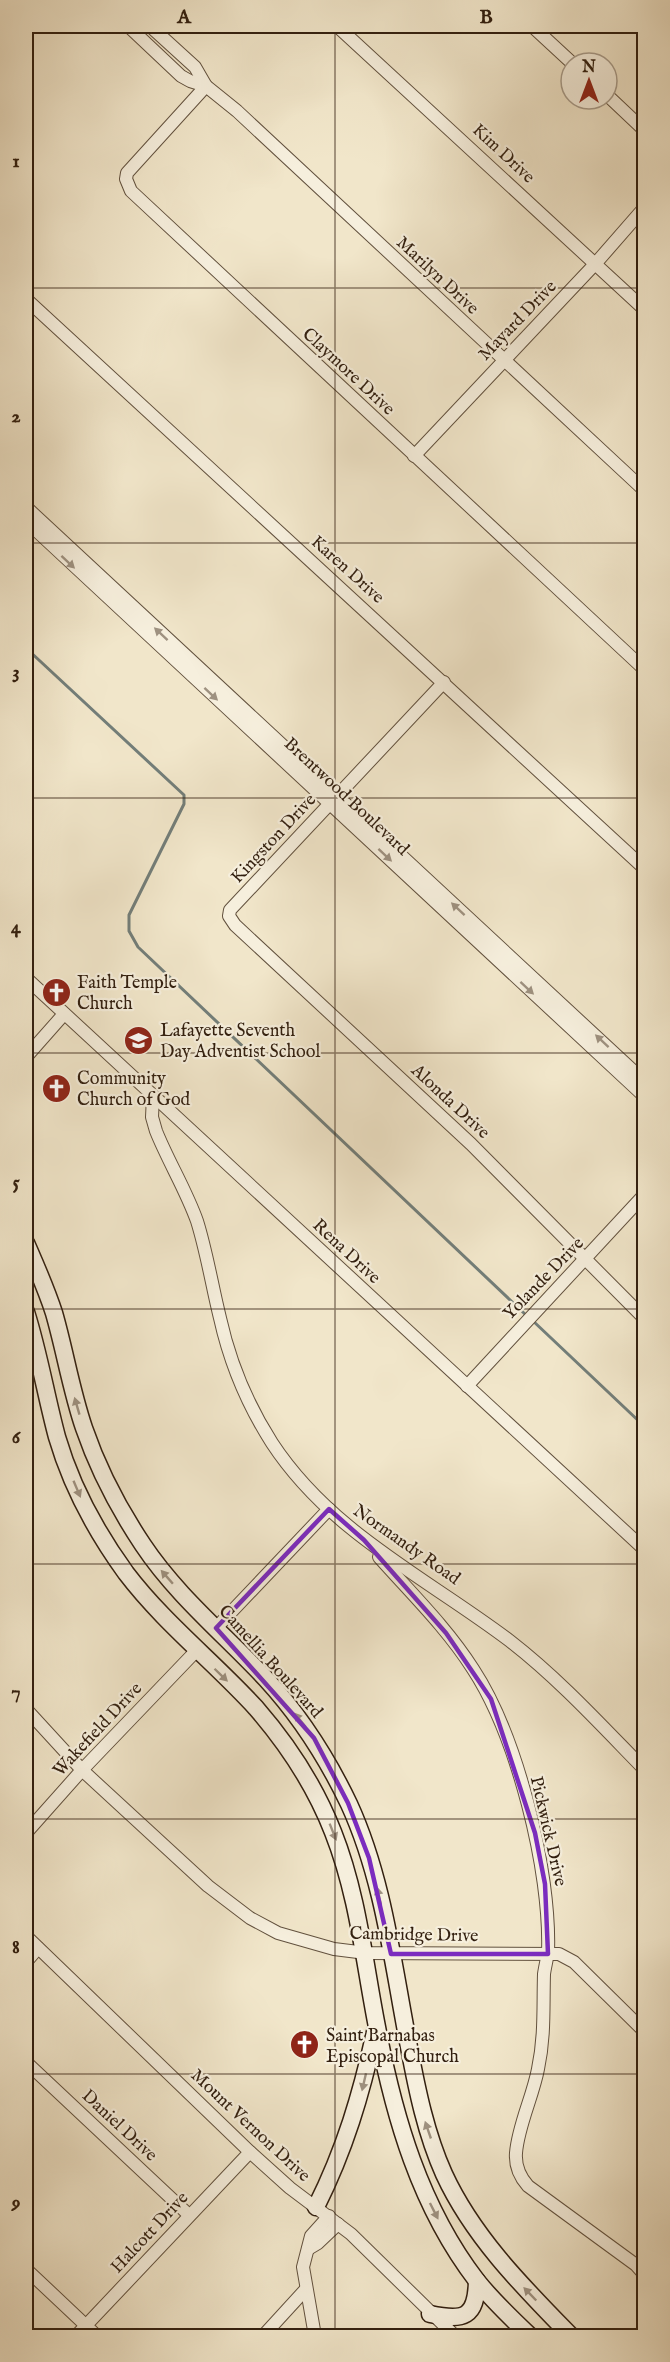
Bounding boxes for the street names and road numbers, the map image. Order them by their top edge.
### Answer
street label: Kim Drive [467,119,539,189]
street label: Marilyn Drive [391,232,483,320]
street label: Mayard Drive [474,276,562,366]
street label: Claymore Drive [297,323,399,421]
street label: Karen Drive [305,531,389,609]
street label: Brentwood Boulevard [279,733,414,861]
street label: Kingston Drive [227,789,322,889]
street label: Alonda Drive [405,1059,494,1144]
street label: Rena Drive [307,1215,385,1290]
street label: Yolande Drive [499,1233,589,1325]
street label: Normandy Road [348,1500,464,1591]
street label: Camellia Boulevard [213,1600,327,1724]
street label: Wakefield Drive [49,1678,148,1782]
street label: Pickwick Drive [524,1774,571,1889]
street label: Cambridge Drive [349,1923,479,1948]
street label: Mount Vernon Drive [185,2065,315,2188]
street label: Daniel Drive [76,2085,162,2167]
street label: Halcott Drive [106,2187,194,2279]

